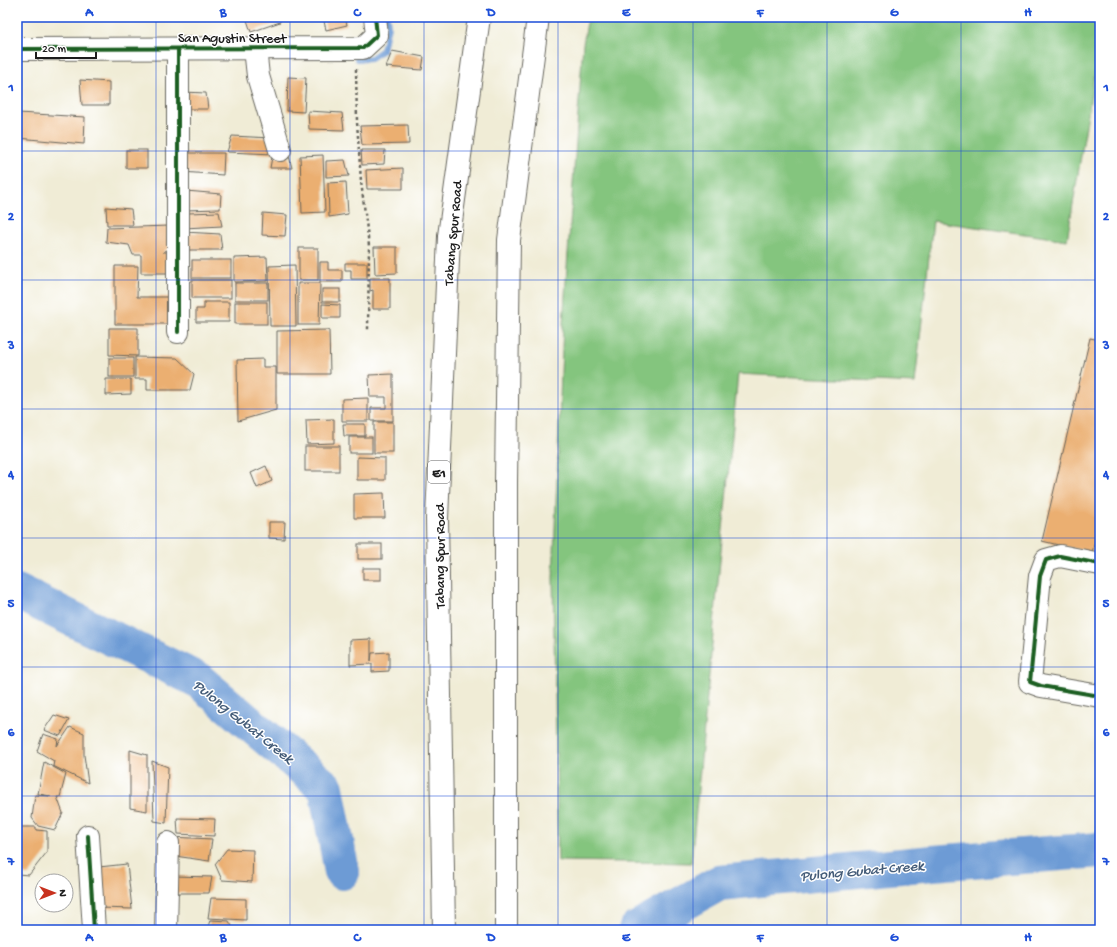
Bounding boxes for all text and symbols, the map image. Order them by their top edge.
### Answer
text: A [84,6,94,21]
text: B [219,6,228,21]
text: C [352,6,362,21]
text: D [486,6,496,21]
text: E [622,6,631,21]
text: F [756,6,765,21]
text: G [890,6,899,21]
text: H [1024,6,1032,21]
street label: San Agustin Street [178,31,287,48]
scale bar [36,34,96,60]
text: 20 m [42,43,67,57]
text: 1 [7,81,14,96]
text: 1 [1102,81,1109,96]
street label: Tabang Spur Road [441,178,468,287]
text: 2 [8,210,15,225]
text: 2 [1103,210,1110,225]
text: 3 [7,339,15,354]
text: 3 [1102,339,1110,354]
road number: E1 [428,461,450,483]
text: 4 [7,468,15,483]
text: 4 [1102,468,1110,483]
street label: Tabang Spur Road [433,502,450,610]
text: 5 [8,597,15,612]
text: 5 [1103,597,1110,612]
water label: Pulong Gubat Creek [189,677,297,769]
text: 6 [8,726,15,741]
text: 6 [1103,726,1110,741]
text: 7 [7,855,16,870]
text: 7 [1102,855,1111,870]
water label: Pulong Gubat Creek [800,858,926,886]
north arrow [34,873,74,913]
text: N [56,889,68,897]
text: A [84,931,94,946]
text: B [219,931,228,946]
text: C [352,931,362,946]
text: D [486,931,496,946]
text: E [622,931,631,946]
text: F [756,931,765,946]
text: G [890,931,899,946]
text: H [1024,931,1032,946]

